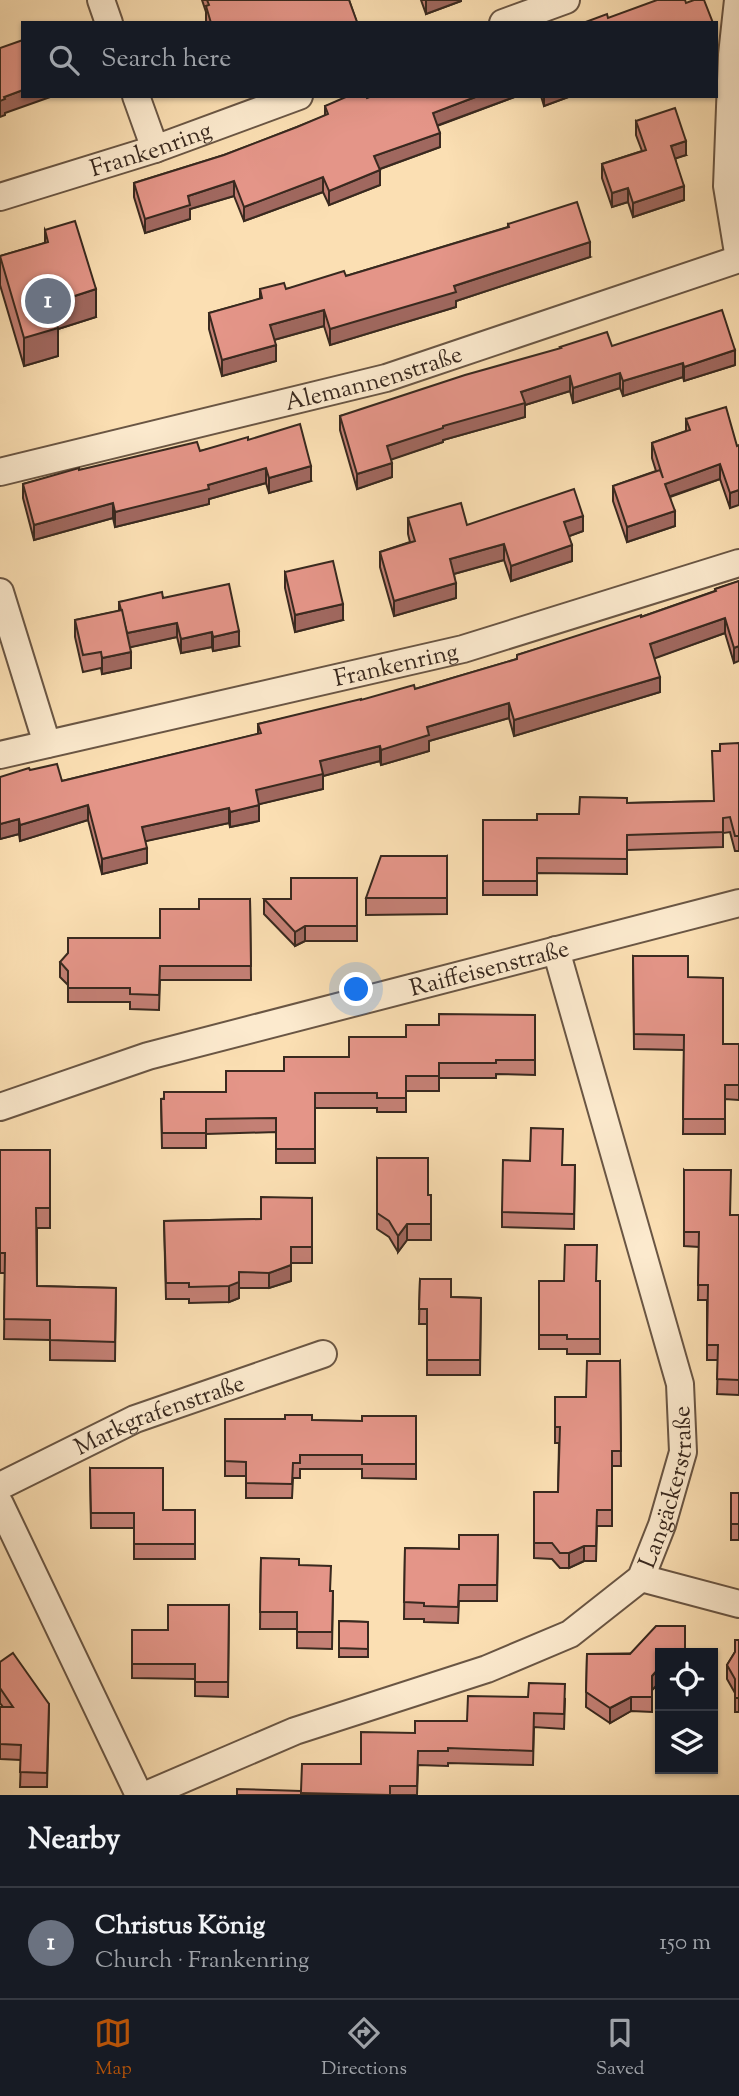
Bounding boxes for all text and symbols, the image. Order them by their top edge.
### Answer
search box [21,21,718,98]
icon: search [45,41,83,79]
text: Search here [101,41,231,78]
street label: Frankenring [86,114,217,187]
pin: 1 [25,275,71,327]
street label: Alemannenstraße [282,338,467,421]
street label: Frankenring [331,636,462,697]
street label: Raiffeisenstraße [406,933,573,1007]
your location [339,972,373,1006]
street label: Markgrafenstraße [69,1367,250,1465]
street label: Langäckerstraße [631,1405,702,1574]
map controls [655,1648,718,1774]
button: locate [655,1648,718,1711]
button: layers [655,1711,718,1774]
text: Nearby [28,1819,120,1862]
text: Christus König [95,1908,265,1945]
text: 1 [47,1927,55,1960]
text: 150 m [659,1927,711,1960]
text: Church · Frankenring [95,1945,309,1978]
tab: Map [94,2014,132,2083]
tab: Directions [321,2014,407,2083]
tab: Saved [596,2014,645,2083]

